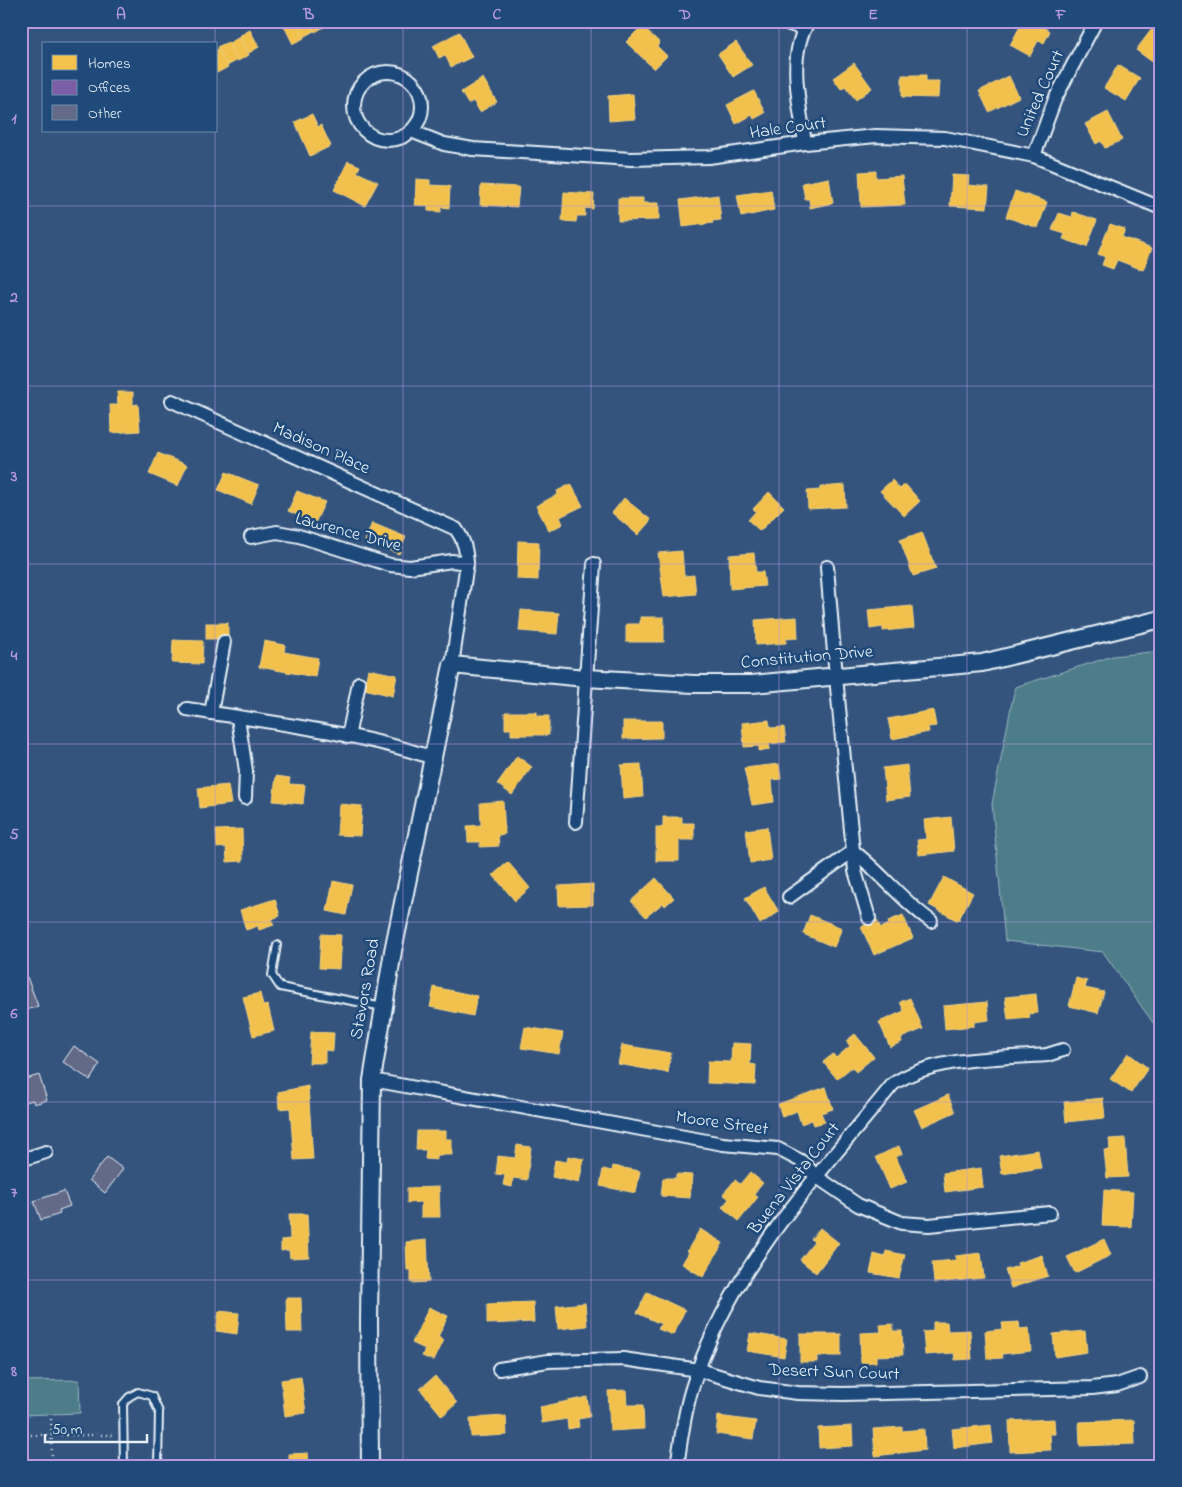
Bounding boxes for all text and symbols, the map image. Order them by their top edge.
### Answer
text: A [116,3,126,27]
text: B [303,3,315,27]
text: C [493,3,502,27]
text: D [678,3,691,27]
text: E [868,3,878,27]
text: F [1055,3,1067,27]
legend [42,42,218,132]
street label: United Court [1010,46,1072,142]
text: Homes [88,53,131,75]
text: Offices [88,77,130,99]
text: Other [88,103,122,125]
text: 1 [11,107,17,131]
street label: Hale Court [748,111,828,147]
text: 2 [9,286,18,310]
street label: Madison Place [268,416,375,482]
text: 3 [10,465,18,489]
street label: Lawrence Drive [292,506,405,560]
street label: Constitution Drive [740,639,875,677]
text: 4 [10,644,18,668]
text: 5 [9,823,19,847]
street label: Stavors Road [344,937,388,1041]
text: 6 [9,1002,18,1026]
street label: Moore Street [674,1105,770,1143]
street label: Buena Vista Court [742,1117,847,1242]
text: 7 [11,1181,18,1205]
street label: Desert Sun Court [767,1358,900,1388]
text: 8 [10,1360,17,1384]
scale bar [45,1412,148,1444]
text: 50 m [52,1419,83,1441]

